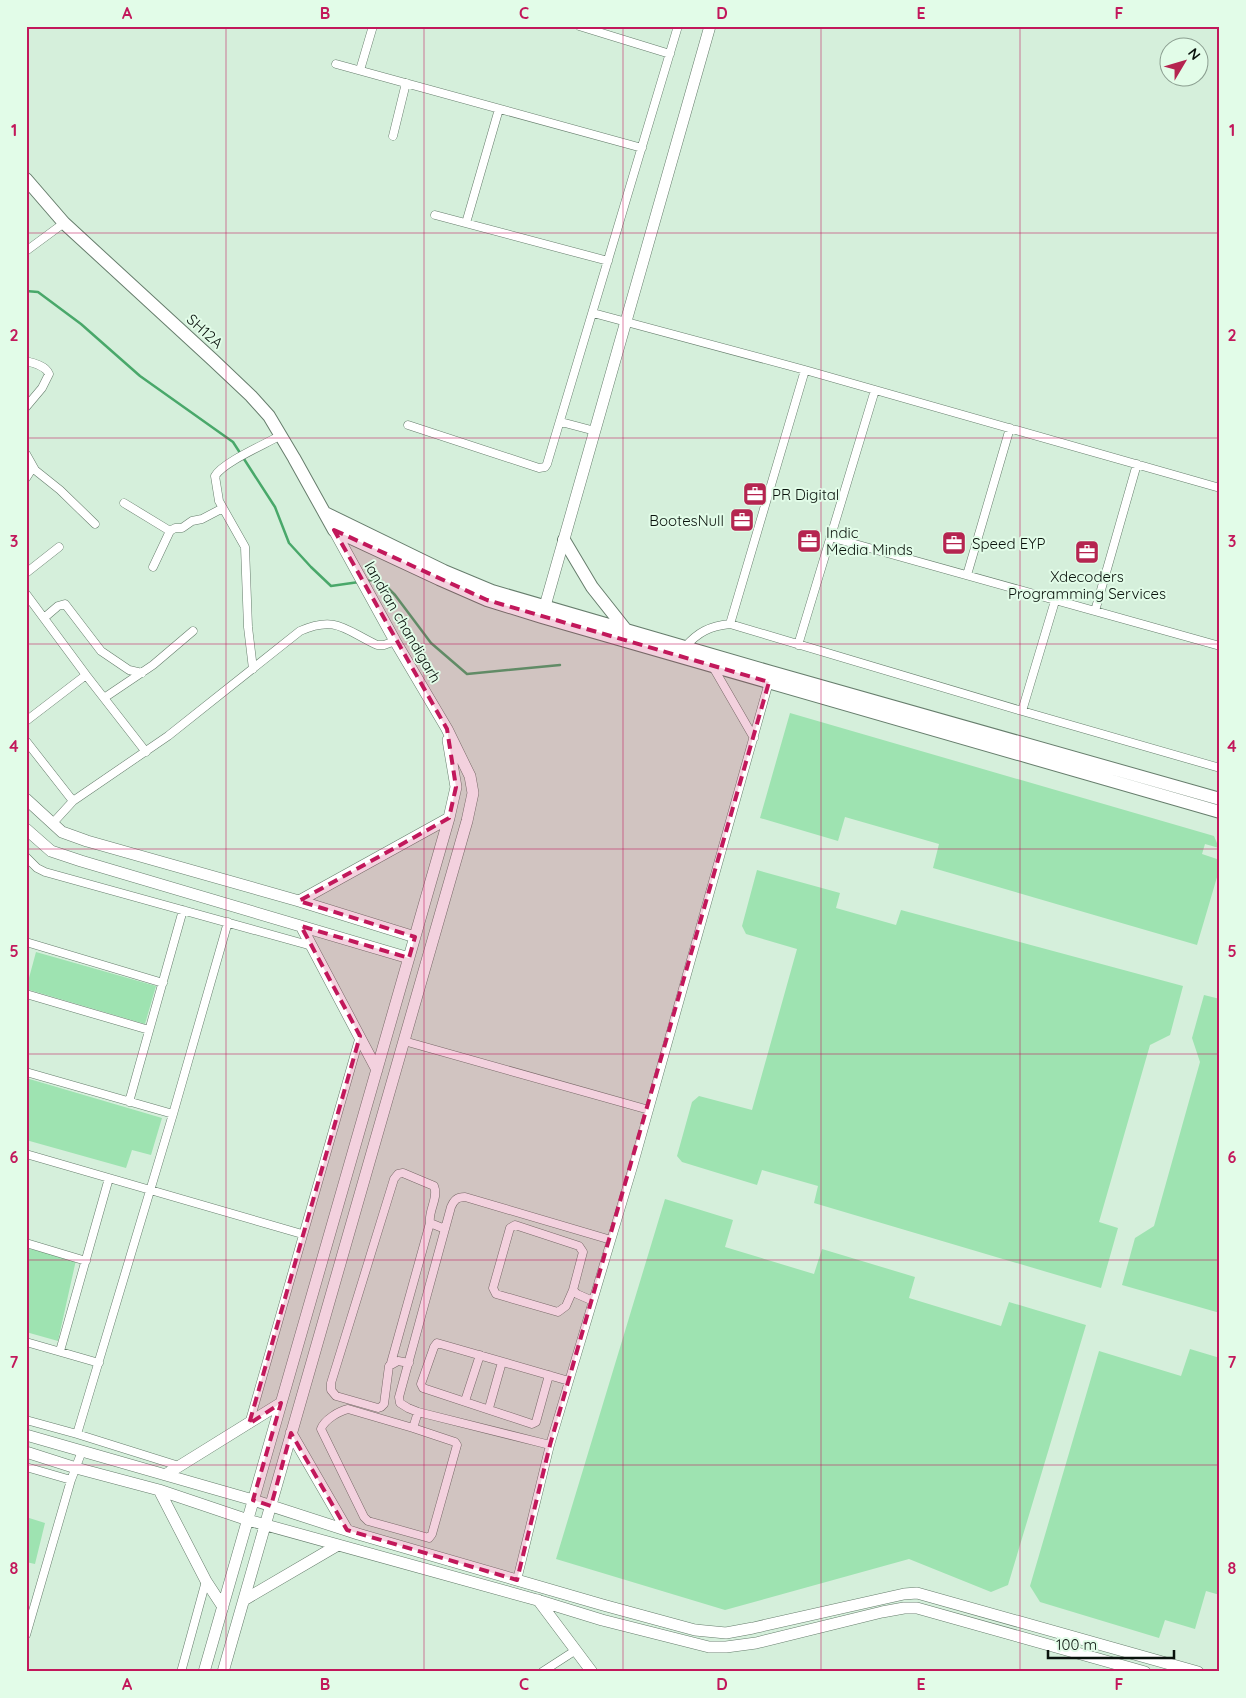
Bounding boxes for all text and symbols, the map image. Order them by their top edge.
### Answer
text: A [122,3,133,23]
text: B [320,3,330,23]
text: C [519,3,529,23]
text: D [716,3,728,23]
text: E [916,3,926,23]
text: F [1115,3,1124,23]
north arrow [1158,38,1208,88]
text: N [1184,44,1205,64]
text: 1 [11,120,17,140]
text: 1 [1229,120,1235,140]
street label: SH12A [183,310,227,353]
text: 2 [9,325,19,345]
text: 2 [1227,325,1237,345]
office icon: PR Digital [742,481,768,507]
place label: PR Digital [772,485,839,504]
office icon: BootesNull [729,507,755,533]
place label: BootesNull [649,511,724,530]
place label: Indic Media Minds [826,523,913,559]
office icon: Indic Media Minds [796,528,822,554]
office icon: Speed EYP [941,530,967,556]
text: 3 [10,531,18,551]
text: 3 [1228,531,1236,551]
place label: Speed EYP [972,534,1046,553]
office icon: Xdecoders Programming Services [1074,539,1100,565]
street label: landran chandigarh [361,558,445,686]
place label: Xdecoders Programming Services [1008,567,1166,603]
text: 4 [9,736,19,756]
text: 4 [1227,736,1237,756]
text: 5 [9,941,19,961]
text: 5 [1227,941,1237,961]
text: 6 [10,1147,19,1167]
text: 6 [1228,1147,1237,1167]
text: 7 [10,1352,19,1372]
text: 7 [1228,1352,1237,1372]
text: 8 [10,1558,19,1578]
text: 8 [1228,1558,1237,1578]
scale bar [1048,1628,1175,1660]
text: 100 m [1056,1635,1097,1654]
text: A [122,1674,133,1694]
text: B [320,1674,330,1694]
text: C [519,1674,529,1694]
text: D [716,1674,728,1694]
text: E [916,1674,926,1694]
text: F [1115,1674,1124,1694]

